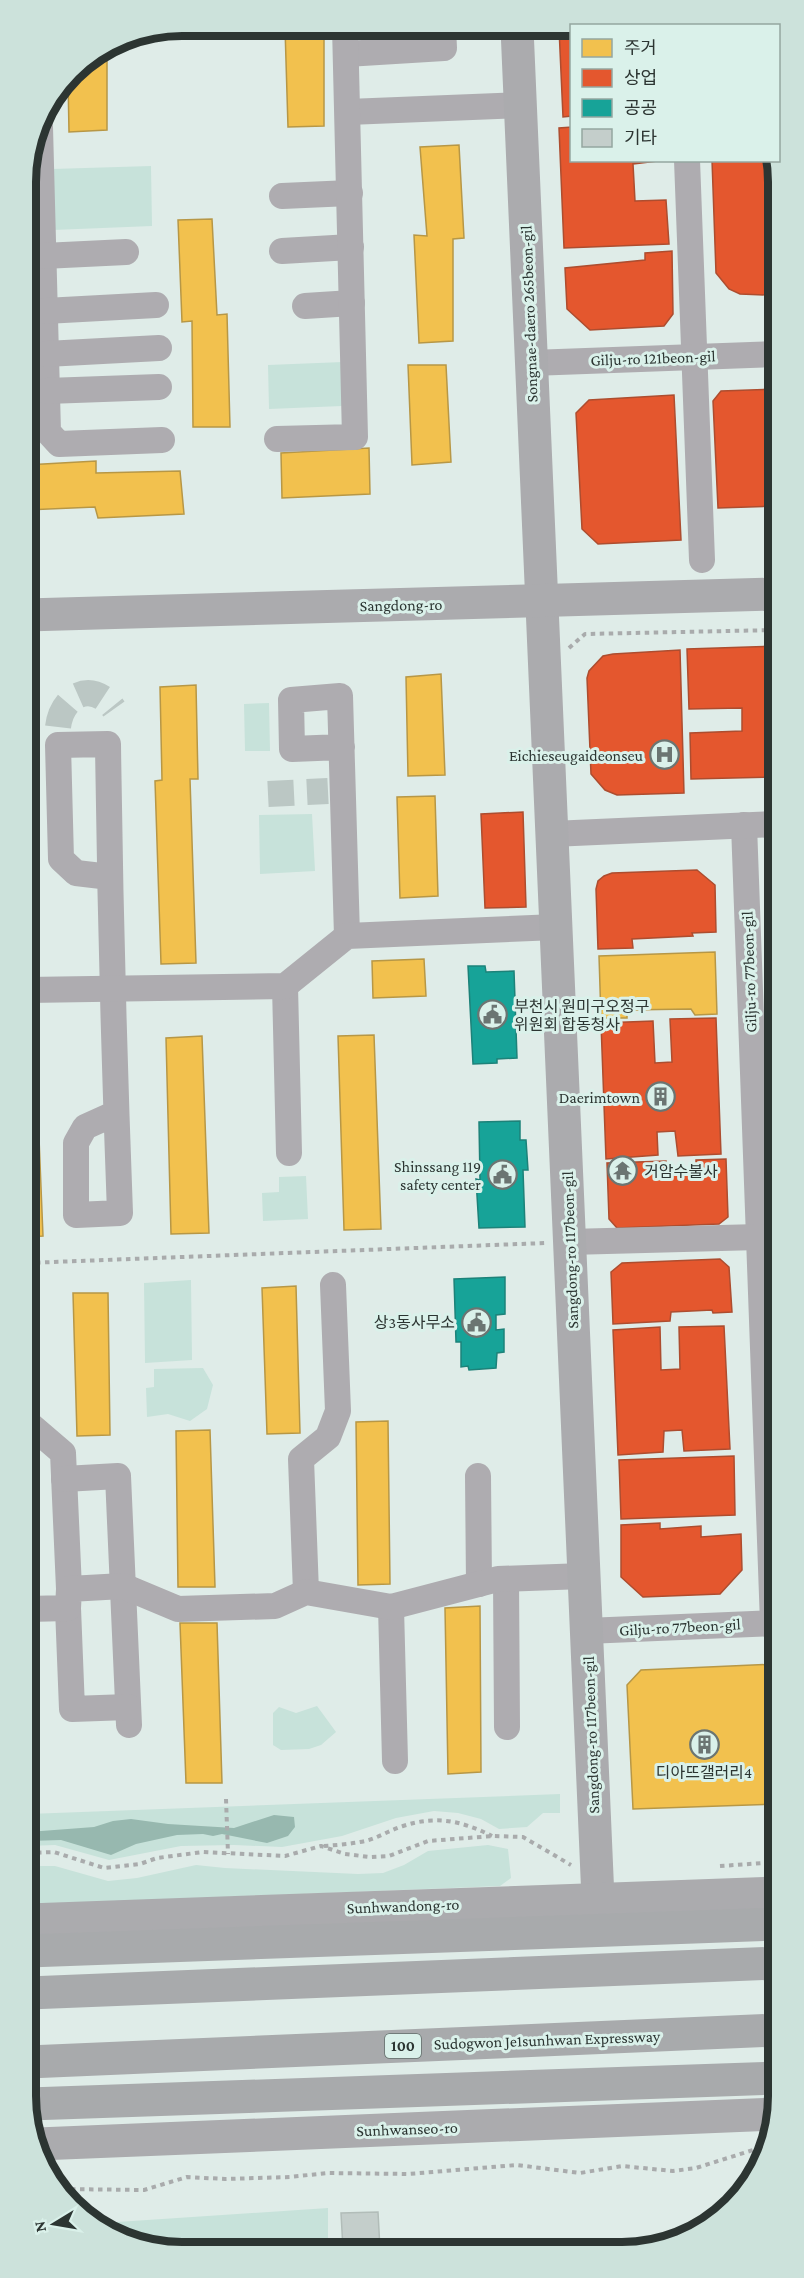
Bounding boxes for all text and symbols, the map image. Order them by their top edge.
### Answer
legend [570,24,780,162]
text: 주거 [624,38,657,58]
text: 상업 [624,68,657,88]
text: 공공 [624,98,657,118]
text: 기타 [624,128,658,148]
street label: Songnae-daero 265beon-gil [517,225,542,403]
street label: Gilju-ro 121beon-gil [590,347,716,370]
street label: Sangdong-ro [359,596,443,615]
hospital icon: Eichieseugaideonseu [648,739,680,771]
place label: Eichieseugaideonseu [509,747,644,765]
street label: Gilju-ro 77beon-gil [738,911,761,1033]
place label: 부천시 원미구오정구 위원회 합동청사 [514,998,649,1033]
public building icon: 부천시 원미구오정구 위원회 합동청사 [477,999,509,1031]
building icon: Daerimtown [645,1081,677,1113]
place label: Daerimtown [559,1089,640,1106]
temple icon: 거암수불사 [607,1155,639,1187]
place label: Shinssang 119 safety center [394,1158,481,1194]
public building icon: Shinssang 119 safety center [486,1159,518,1191]
place label: 거암수불사 [644,1163,718,1180]
street label: Sangdong-ro 117beon-gil [559,1171,582,1329]
public building icon: 상3동사무소 [460,1306,492,1338]
place label: 상3동사무소 [374,1314,455,1331]
street label: Gilju-ro 77beon-gil [619,1615,741,1640]
street label: Sangdong-ro 117beon-gil [580,1656,603,1814]
building icon: 디아뜨갤러리4 [688,1728,720,1760]
place label: 디아뜨갤러리4 [656,1764,752,1781]
street label: Sunhwandong-ro [346,1896,460,1917]
street label: Sudogwon Je1sunhwan Expressway [434,2028,661,2053]
road number: 100 [385,2034,421,2058]
street label: Sunhwanseo-ro [356,2119,458,2139]
north arrow [24,2194,84,2254]
text: N [30,2220,49,2234]

